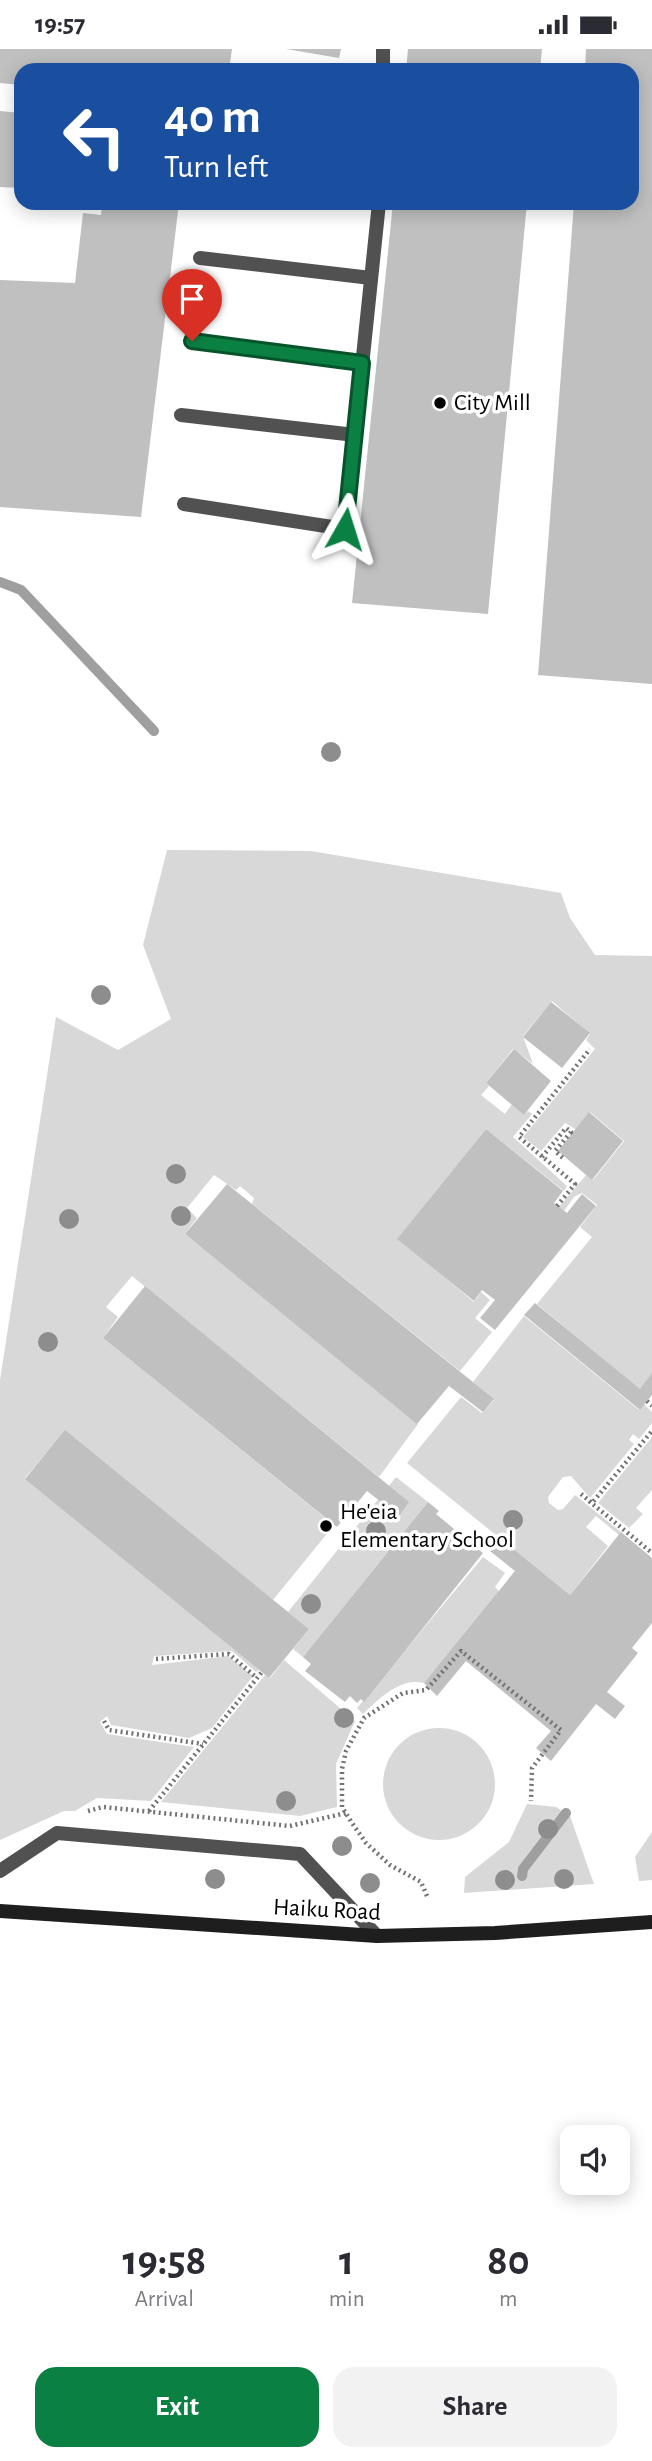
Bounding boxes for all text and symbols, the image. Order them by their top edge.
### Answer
text: 19:57 [35,11,85,37]
icon: left [49,91,140,182]
text: 40 m [164,93,261,142]
text: Turn left [164,151,268,183]
pin [162,269,222,341]
icon: arrive [173,280,211,318]
place label: City Mill [454,391,531,415]
marker: City Mill [432,395,448,411]
position arrow [308,492,382,566]
place label: He'eia Elementary School [340,1500,514,1552]
marker: He'eia Elementary School [318,1518,334,1534]
street label: Haiku Road [273,1895,381,1925]
map controls [560,2125,630,2195]
button: sound [560,2125,630,2195]
text: 19:58 [122,2240,206,2282]
text: 1 [339,2240,354,2282]
text: 80 [487,2240,530,2282]
text: Arrival [135,2288,194,2311]
text: min [329,2288,365,2311]
text: m [499,2288,517,2311]
button: Exit [35,2367,319,2447]
button: Share [333,2367,617,2447]

